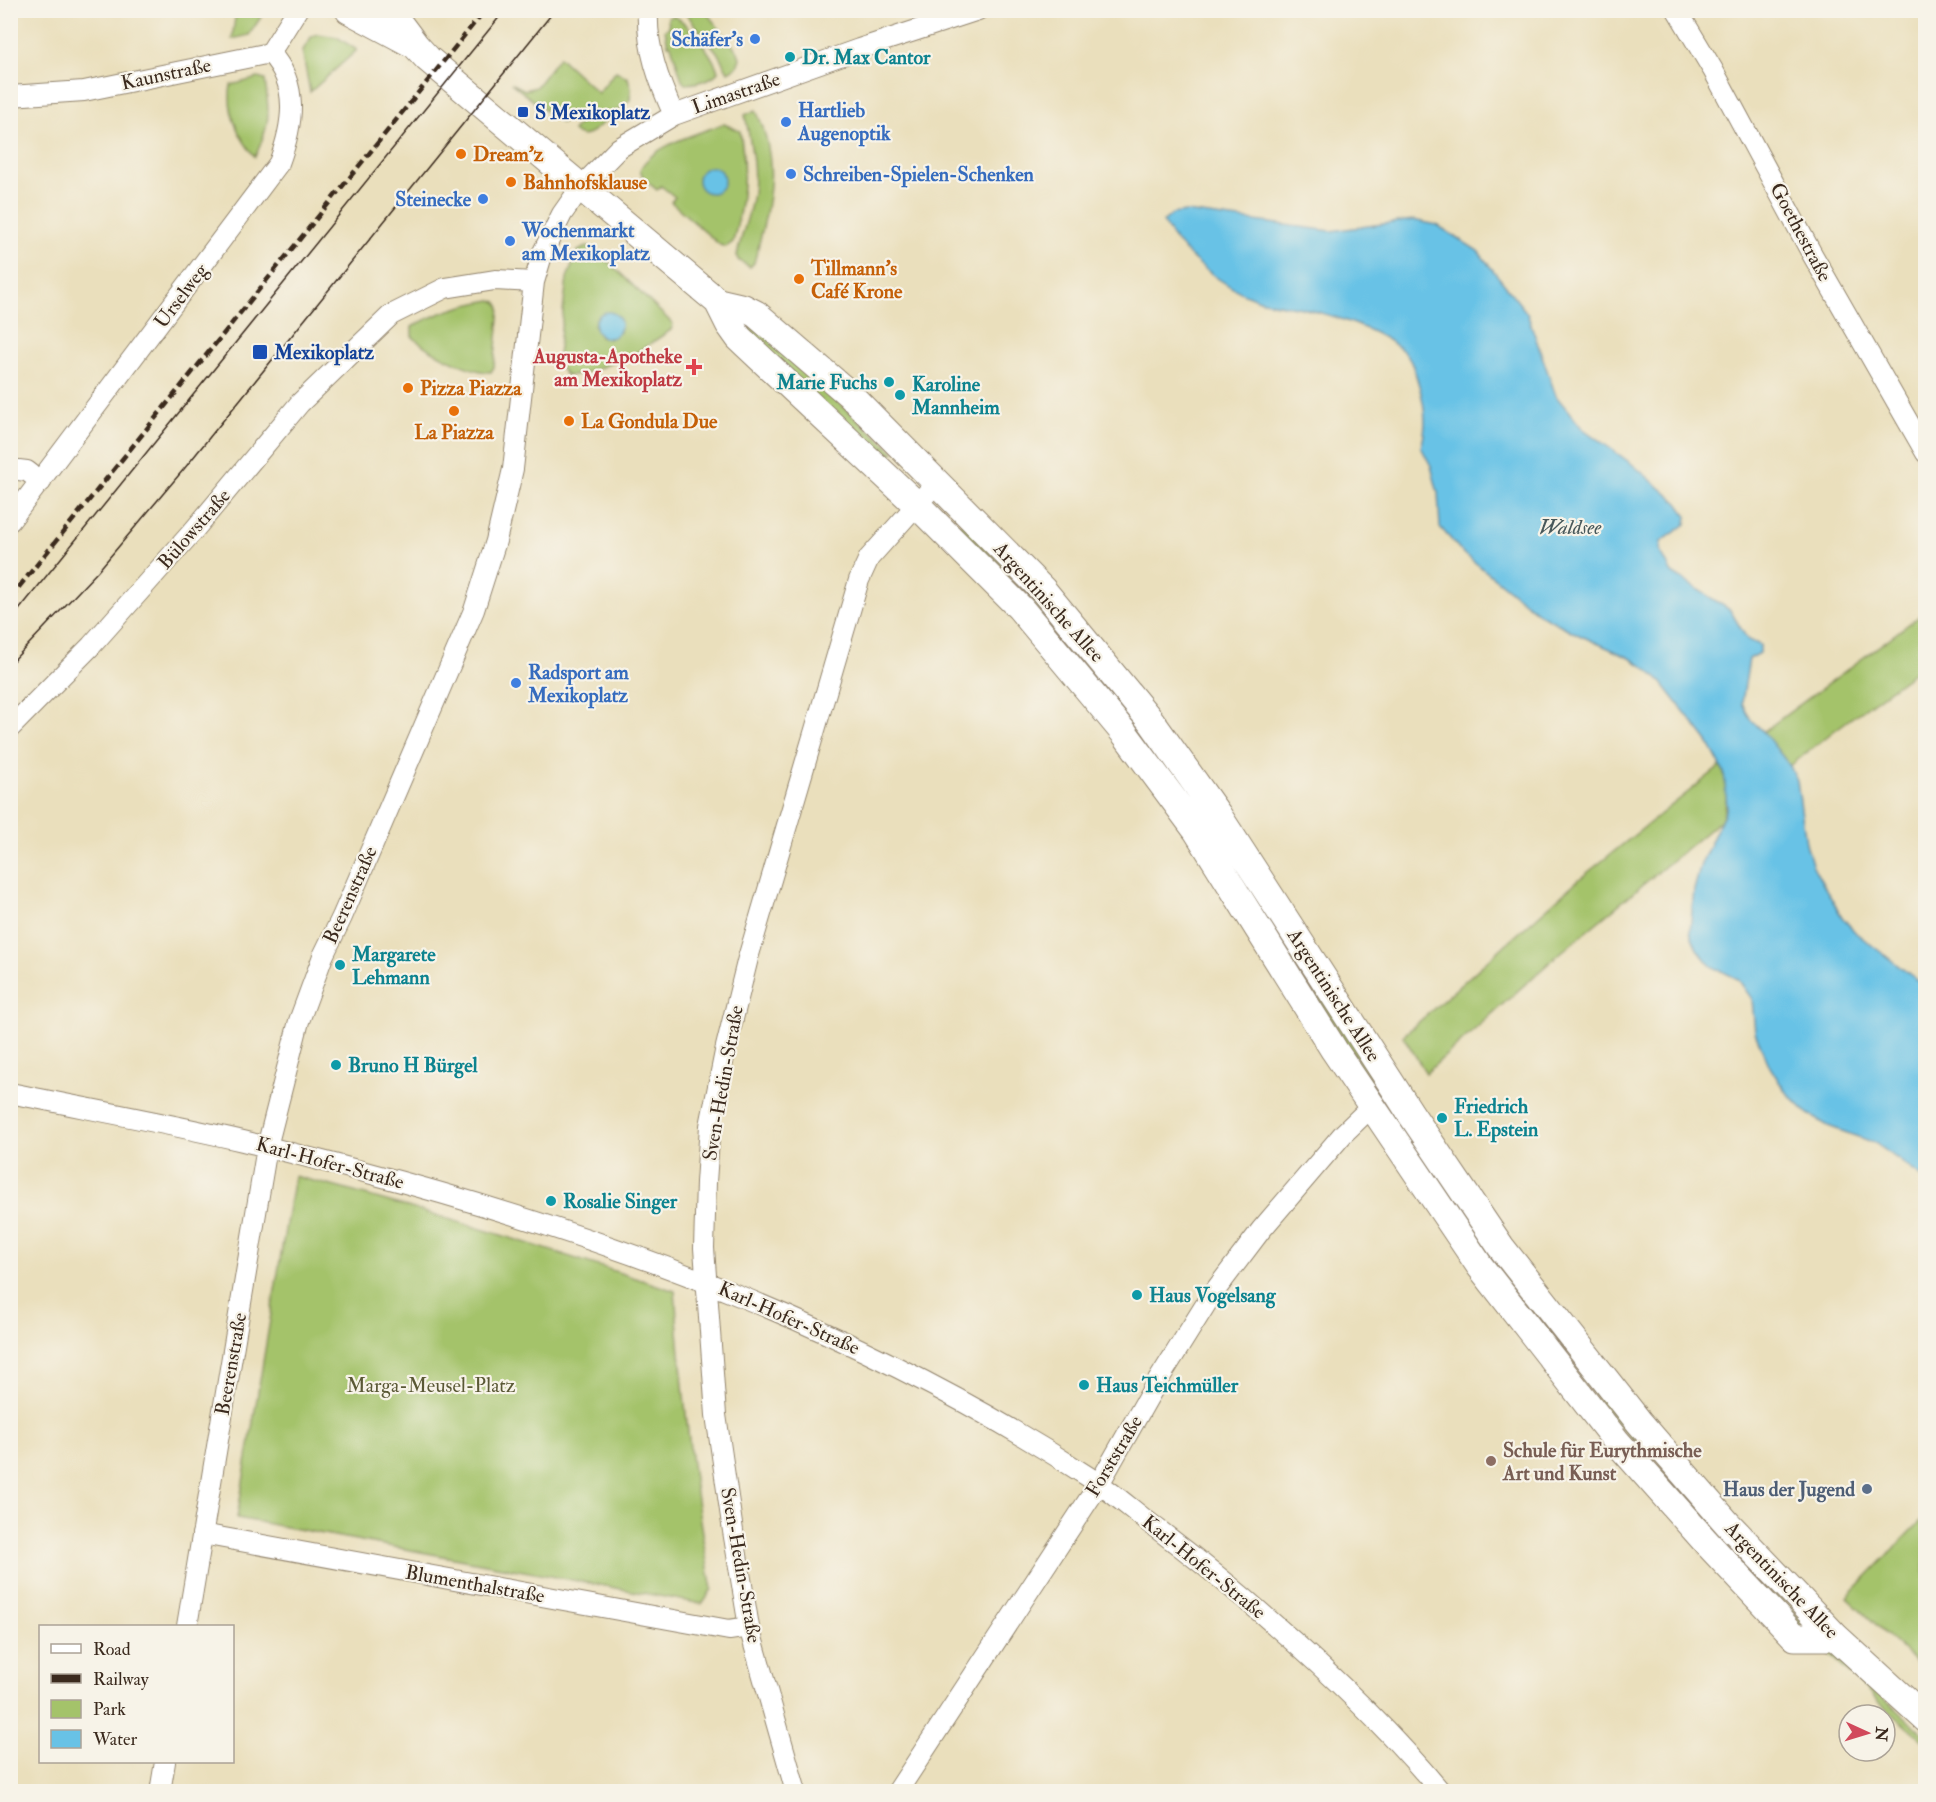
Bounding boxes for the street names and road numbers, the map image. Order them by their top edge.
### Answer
street label: Kaunstraße [119,52,213,96]
street label: Limastraße [689,66,783,120]
street label: Goethestraße [1765,178,1837,286]
street label: Urselweg [149,258,214,333]
street label: Bülowstraße [152,484,236,574]
street label: Argentinische Allee [988,536,1110,667]
street label: Beerenstraße [317,842,383,948]
street label: Argentinische Allee [1281,923,1386,1066]
street label: Sven-Hedin-Straße [697,1003,749,1163]
street label: Karl-Hofer-Straße [253,1131,407,1195]
street label: Karl-Hofer-Straße [714,1276,864,1360]
street label: Beerenstraße [210,1311,252,1417]
street label: Forststraße [1080,1411,1148,1501]
street label: Sven-Hedin-Straße [715,1485,767,1645]
street label: Karl-Hofer-Straße [1137,1509,1271,1625]
street label: Argentinische Allee [1719,1515,1844,1644]
street label: Blumenthalstraße [403,1559,547,1609]

